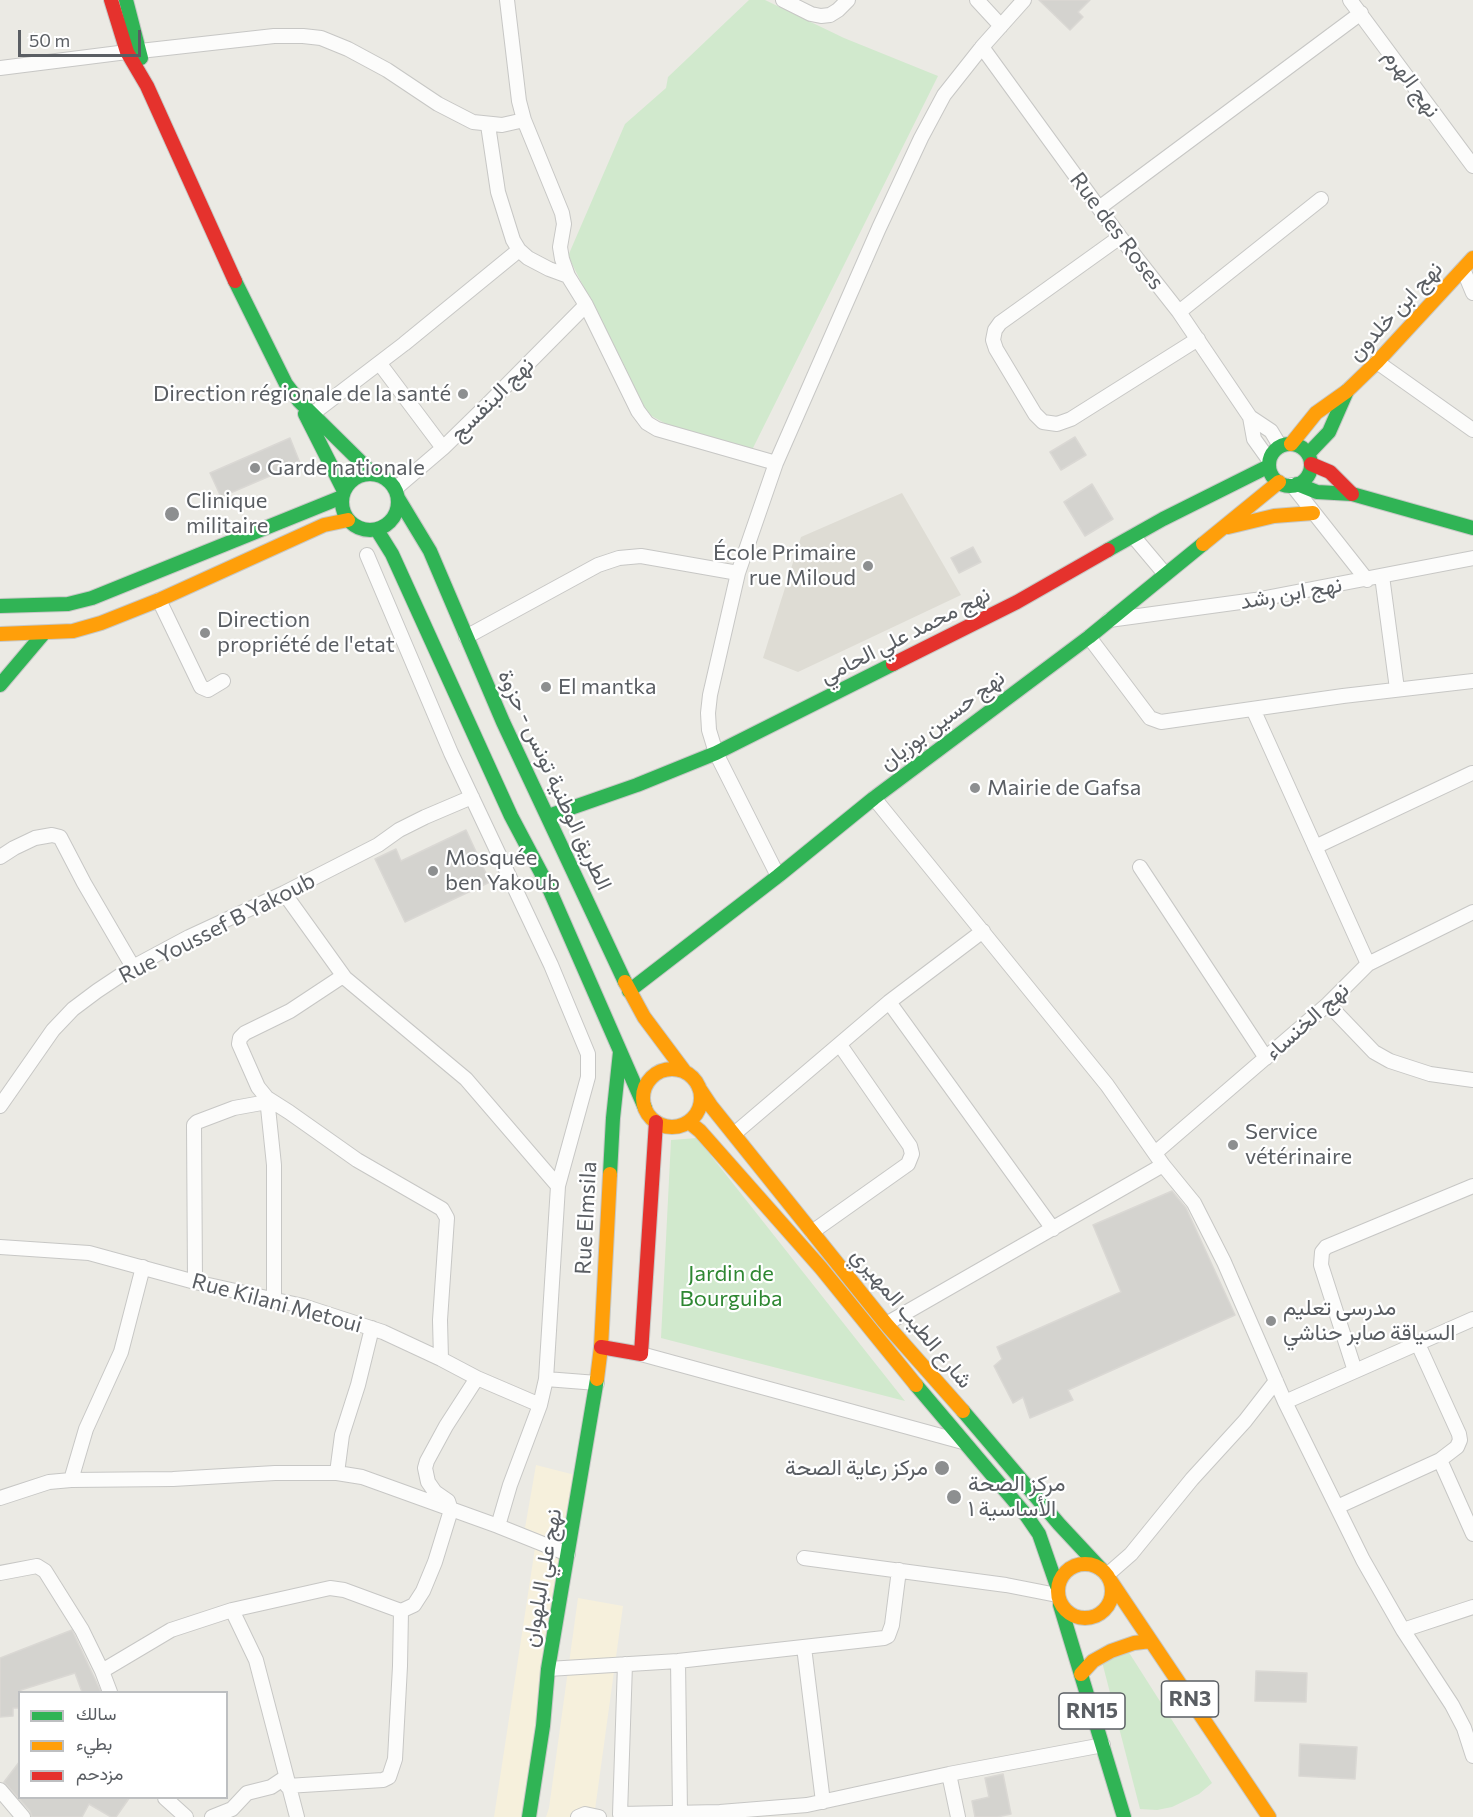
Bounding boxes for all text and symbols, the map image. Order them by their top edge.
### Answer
scale bar [21,18,144,56]
text: 50 m [29,29,70,51]
street label: نهج الهرم [1378,43,1446,123]
street label: Rue des Roses [1064,167,1170,295]
street label: نهج ابن خلدون [1342,256,1448,366]
street label: نهج البنفسج [445,352,539,446]
place label: Direction régionale de la santé [153,381,451,407]
marker: Direction régionale de la santé [456,387,470,401]
place label: Garde nationale [267,455,425,481]
marker: Garde nationale [248,461,262,475]
place label: Clinique militaire [186,488,268,540]
marker: Clinique militaire [163,505,181,523]
place label: École Primaire rue Miloud [713,540,856,592]
marker: École Primaire rue Miloud [861,559,875,573]
street label: نهج ابن رشد [1238,571,1344,615]
street label: نهج محمد علي الحامي [816,581,994,689]
place label: Direction propriété de l'etat [217,607,395,658]
marker: Direction propriété de l'etat [198,626,212,640]
street label: نهج حسين بوزيان [874,664,1010,776]
street label: الطريق الوطنية تونس - حزوة [492,666,618,894]
place label: El mantka [558,674,657,700]
marker: El mantka [539,680,553,694]
place label: Mairie de Gafsa [987,775,1141,801]
marker: Mairie de Gafsa [968,781,982,795]
place label: Mosquée ben Yakoub [445,845,560,896]
marker: Mosquée ben Yakoub [426,864,440,878]
street label: Rue Youssef B Yakoub [114,867,320,989]
street label: نهج الخنساء [1260,977,1354,1065]
place label: Service vétérinaire [1245,1119,1352,1170]
marker: Service vétérinaire [1226,1138,1240,1152]
street label: Rue Elmsila [570,1161,602,1275]
street label: شارع الطيب المهيري [846,1242,978,1394]
park label: Jardin de Bourguiba [680,1261,782,1312]
street label: Rue Kilani Metoui [189,1268,365,1338]
place label: مدرسى تعليم السياقة صابر حناشي [1283,1295,1455,1346]
marker: مدرسى تعليم السياقة صابر حناشي [1264,1314,1278,1328]
place label: مركز رعاية الصحة [785,1455,928,1481]
marker: مركز رعاية الصحة [933,1459,951,1477]
place label: مركز الصحة الأساسية ١ [968,1471,1065,1522]
marker: مركز الصحة الأساسية ١ [945,1488,963,1506]
street label: نهج علي البلهوان [517,1507,567,1649]
road number: RN3 [1162,1681,1218,1717]
legend [18,1691,228,1799]
road number: RN15 [1059,1693,1125,1729]
text: سالك [76,1702,116,1724]
text: بطيء [76,1732,112,1754]
text: مزدحم [76,1762,123,1784]

